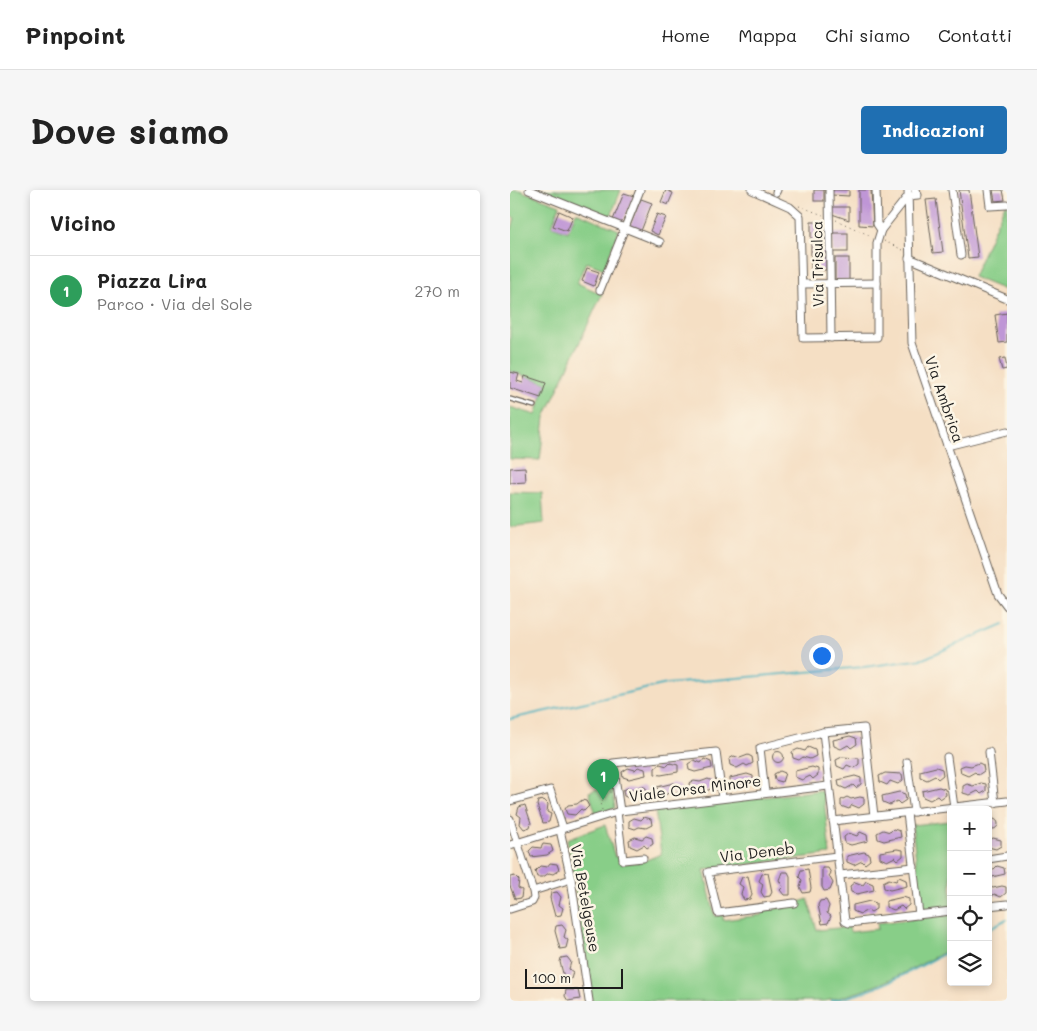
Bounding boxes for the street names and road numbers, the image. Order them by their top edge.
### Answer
street label: Via Trisulca [806,221,828,307]
street label: Via Ambrica [921,353,969,445]
street label: Viale Orsa Minore [628,770,762,806]
street label: Via Deneb [718,837,796,867]
street label: Via Betelgeuse [567,842,605,954]

